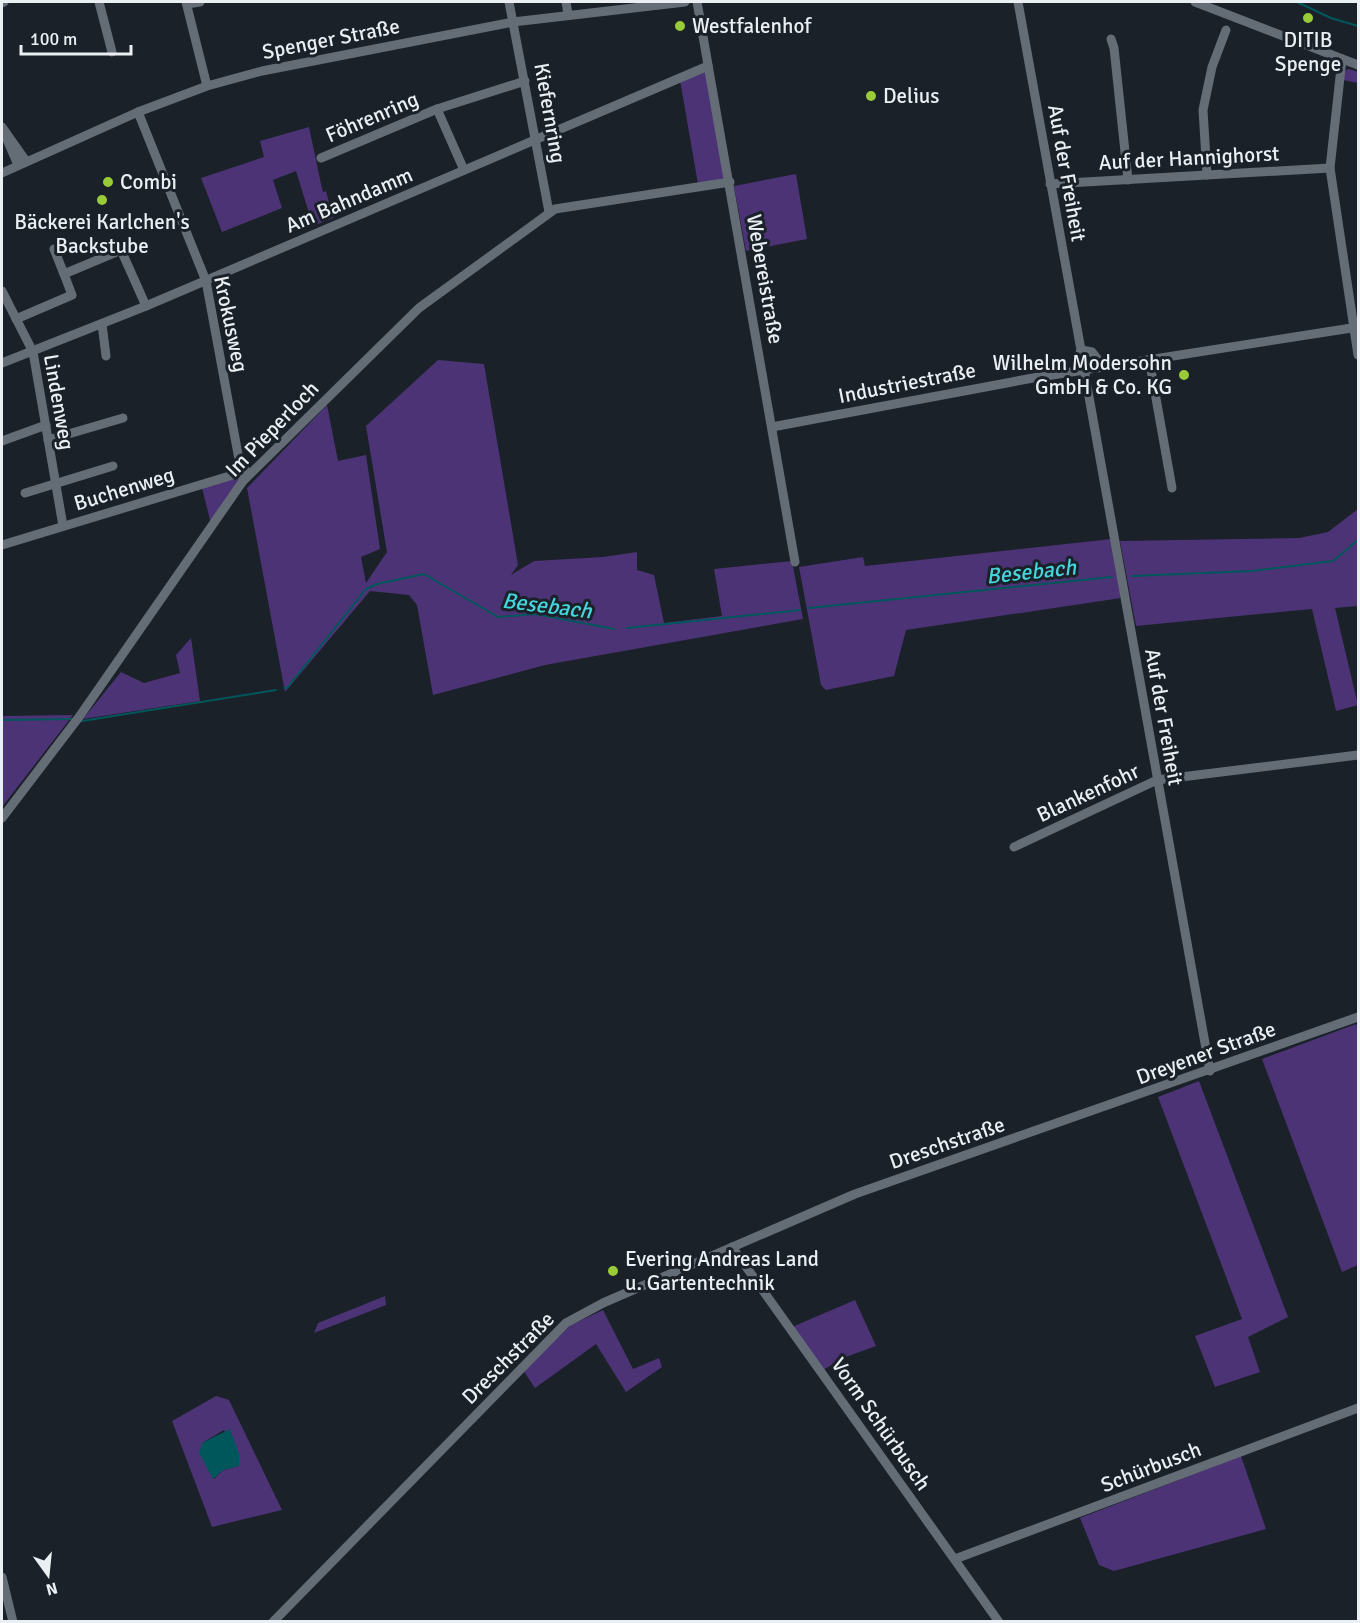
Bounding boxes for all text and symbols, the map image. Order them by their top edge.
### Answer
marker: DITIB Spenge [1301,11,1315,25]
street label: Spenger Straße [260,13,402,65]
place label: Westfalenhof [692,13,812,39]
scale bar [21,18,130,56]
marker: Westfalenhof [673,19,687,33]
place label: DITIB Spenge [1275,27,1341,77]
text: 100 m [30,28,77,50]
street label: Kiefernring [528,61,572,165]
place label: Delius [883,83,940,109]
street label: Föhrenring [322,86,422,148]
marker: Delius [864,89,878,103]
street label: Auf der Freiheit [1042,102,1092,244]
street label: Auf der Hannighorst [1098,140,1280,176]
street label: Am Bahndamm [281,162,417,238]
place label: Combi [120,169,177,195]
marker: Combi [101,175,115,189]
marker: Bäckerei Karlchen's Backstube [95,193,109,207]
place label: Bäckerei Karlchen's Backstube [14,209,190,259]
street label: Webereistraße [741,212,789,346]
street label: Krokusweg [208,273,254,375]
place label: Wilhelm Modersohn GmbH & Co. KG [993,350,1172,400]
street label: Lindenweg [38,352,80,452]
street label: Industriestraße [836,357,978,409]
marker: Wilhelm Modersohn GmbH & Co. KG [1177,368,1191,382]
street label: Im Pieperloch [220,376,324,482]
street label: Buchenweg [71,461,177,517]
water label: Besebach [985,553,1078,590]
water label: Besebach [501,587,594,625]
street label: Auf der Freiheit [1139,646,1189,788]
street label: Blankenfohr [1033,758,1144,828]
street label: Dreyener Straße [1133,1016,1279,1090]
street label: Dreschstraße [886,1111,1008,1175]
place label: Evering Andreas Land u. Gartentechnik [625,1246,819,1296]
marker: Evering Andreas Land u. Gartentechnik [606,1264,620,1278]
street label: Dreschstraße [456,1306,560,1410]
street label: Vorm Schürbusch [826,1353,936,1495]
street label: Schürbusch [1097,1436,1205,1498]
north arrow [18,1545,78,1605]
text: N [44,1577,60,1600]

